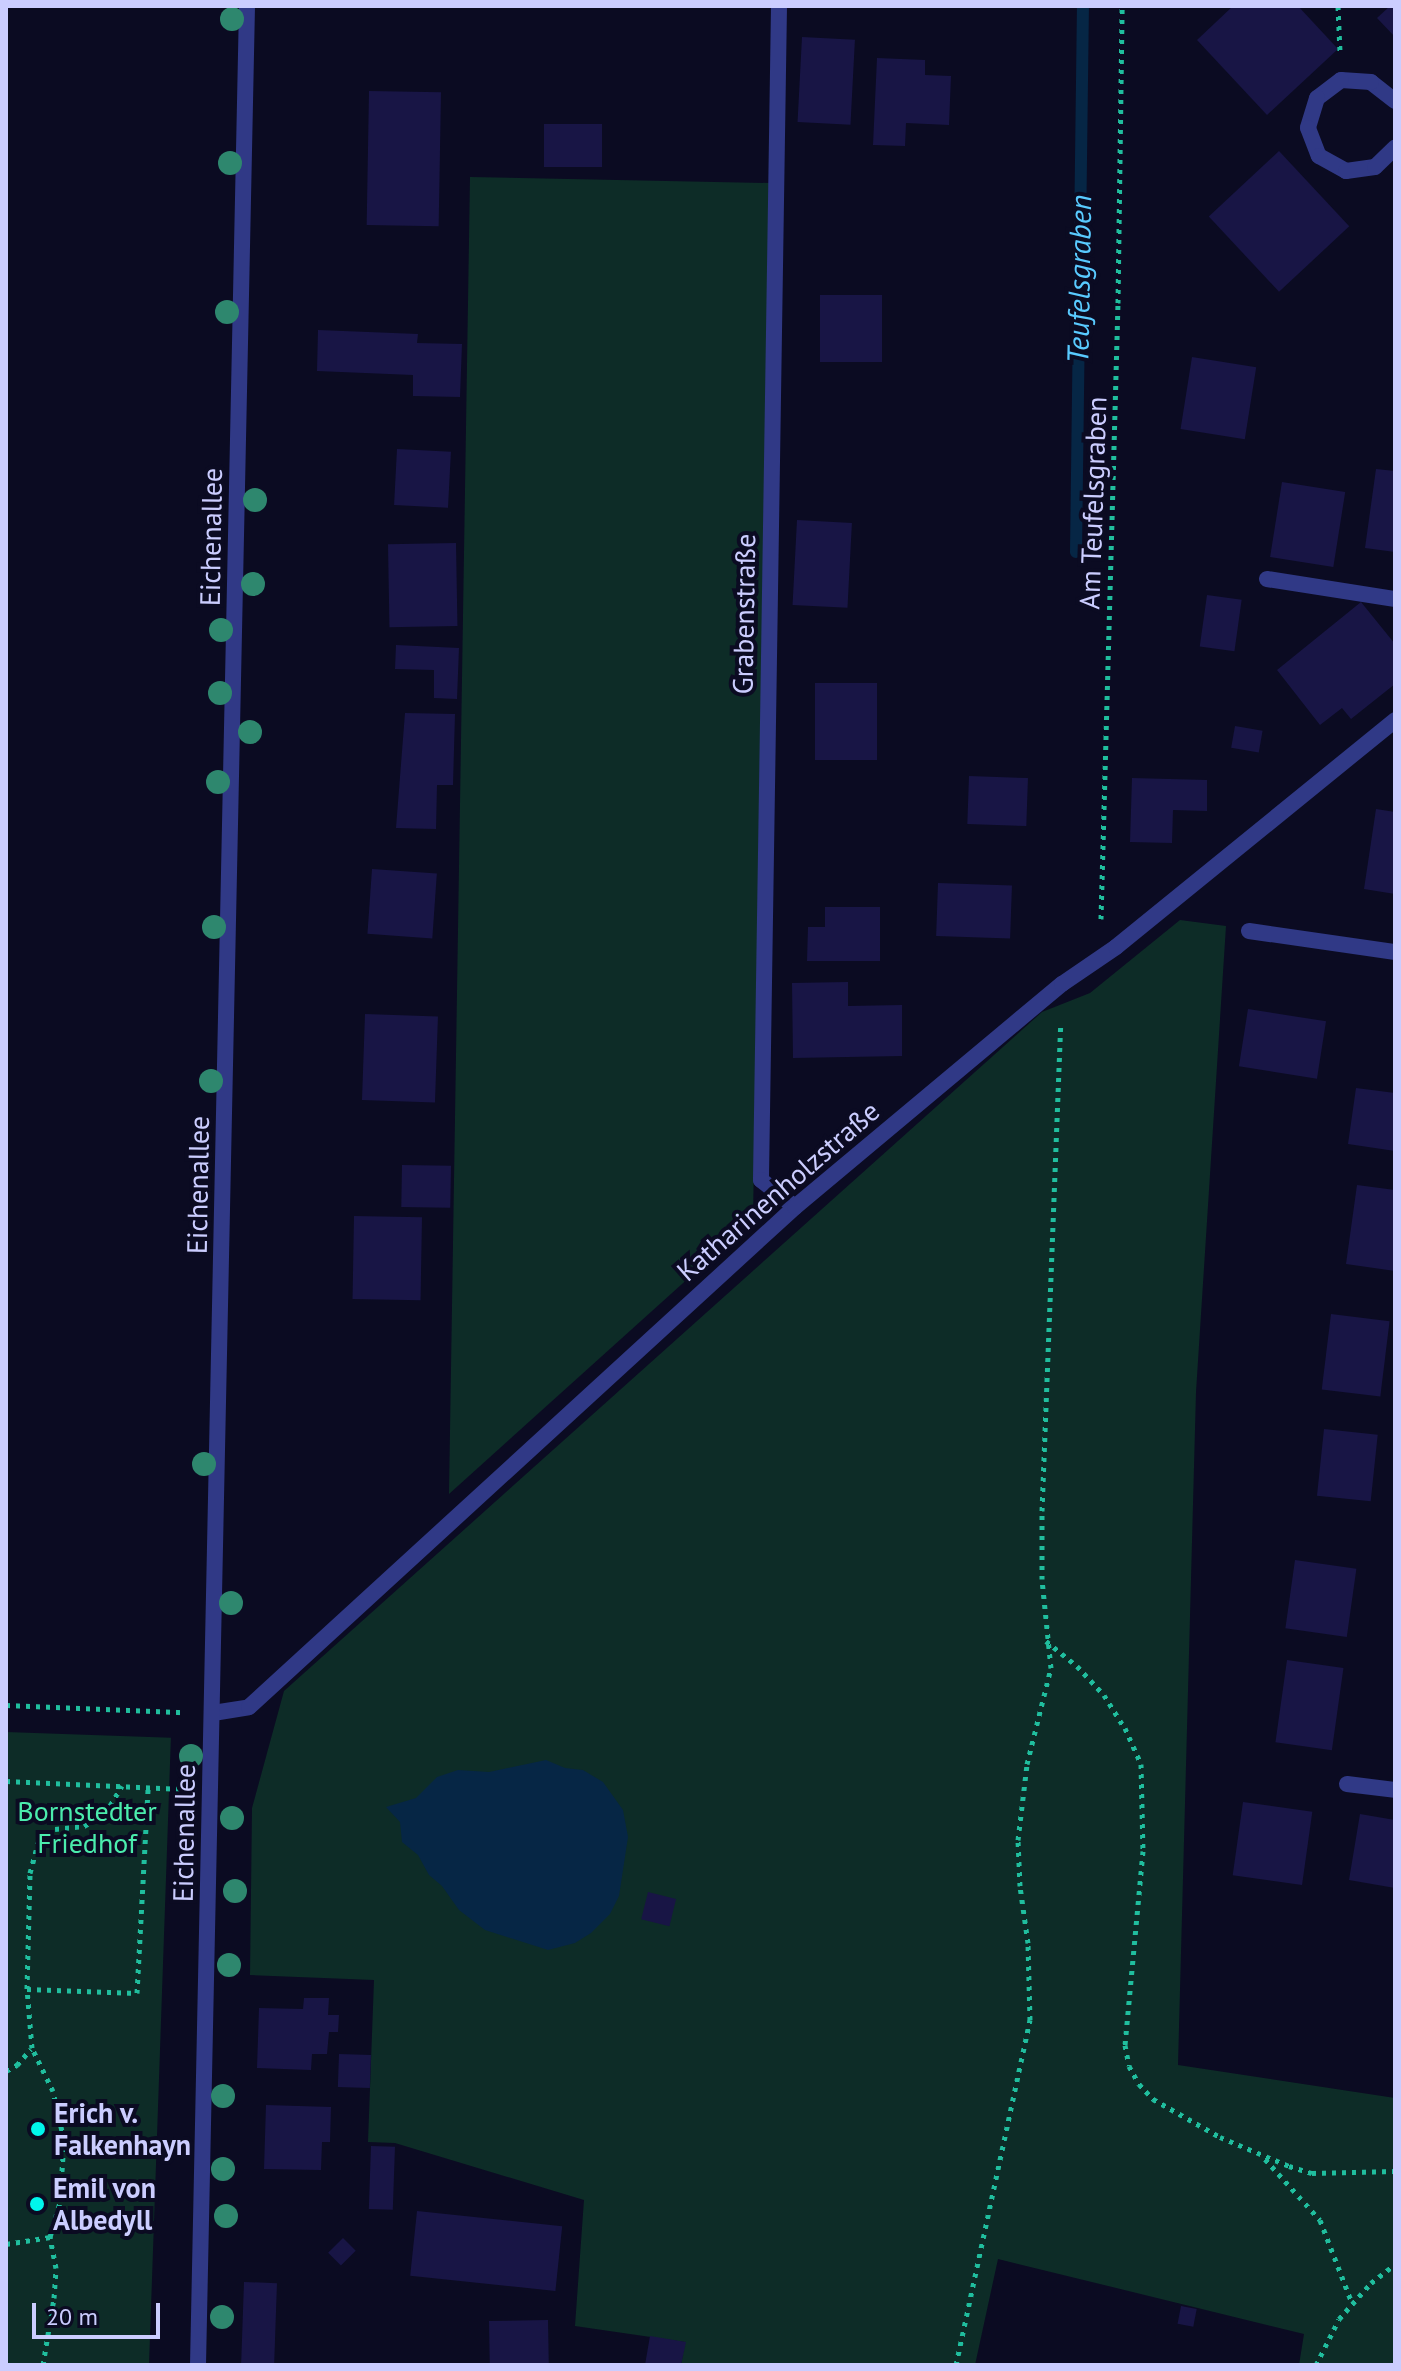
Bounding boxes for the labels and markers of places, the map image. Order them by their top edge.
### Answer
place label: Erich v. Falkenhayn [54,2096,191,2162]
marker: Erich v. Falkenhayn [29,2120,47,2138]
place label: Emil von Albedyll [53,2171,156,2237]
marker: Emil von Albedyll [28,2195,46,2213]

